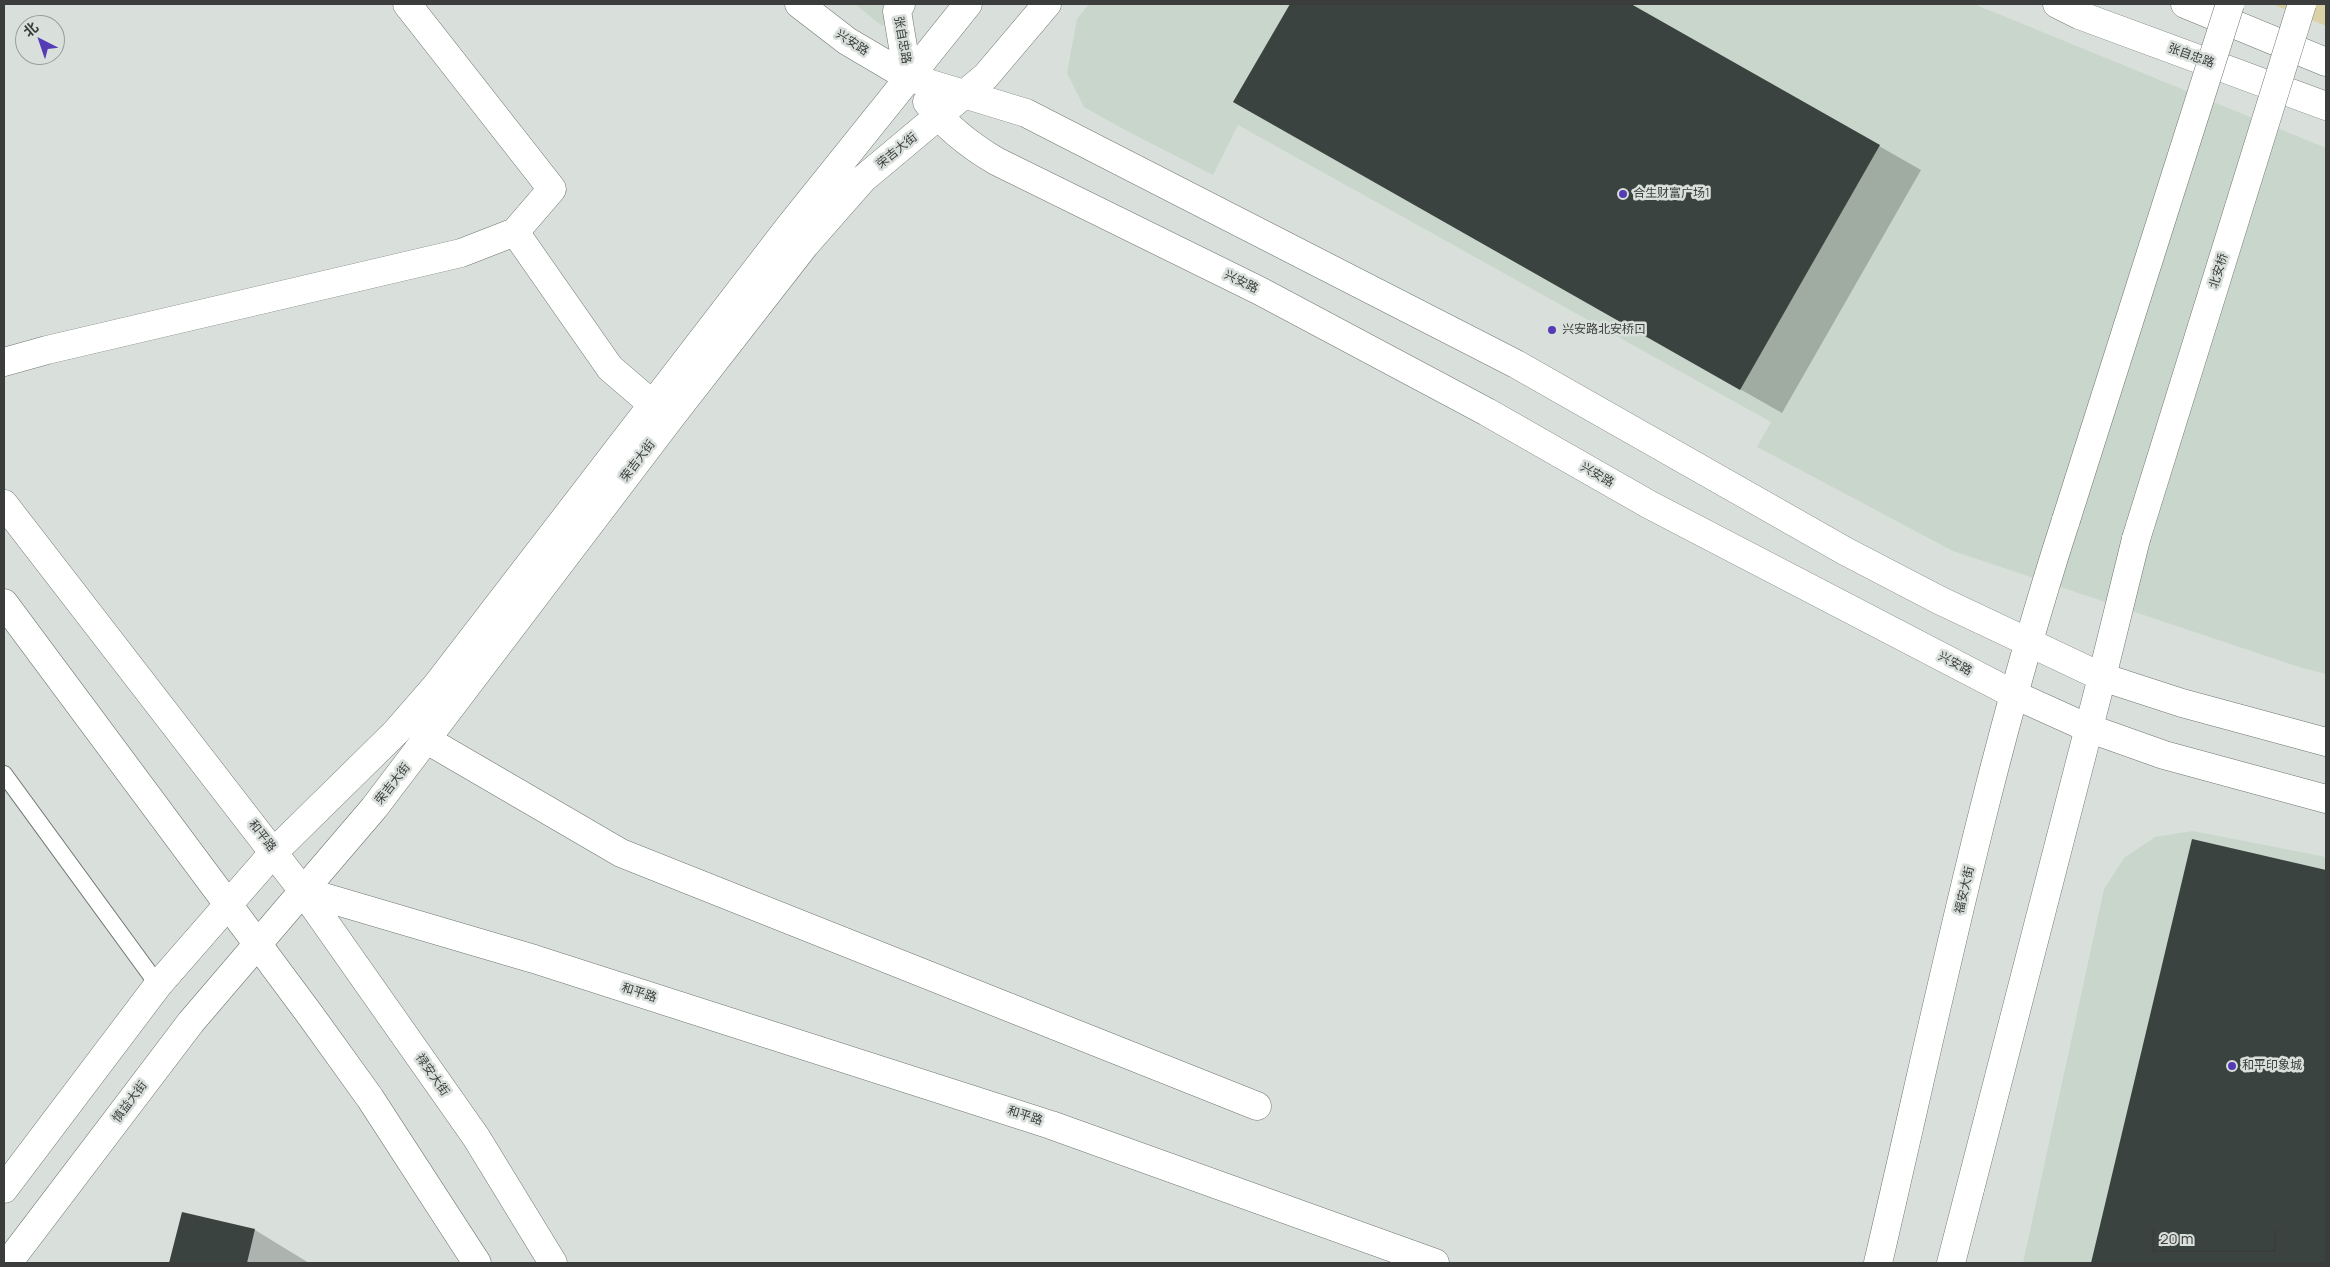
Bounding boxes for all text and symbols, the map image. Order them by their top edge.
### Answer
north arrow [15,15,65,65]
street label: 张自忠路 [891,15,913,65]
text: 北 [19,17,42,41]
street label: 兴安路 [833,27,871,59]
street label: 张自忠路 [2166,41,2216,71]
street label: 荣吉大街 [874,130,920,172]
place label: 合生财富广场1 [1633,187,1710,201]
marker: 合生财富广场1 [1617,188,1629,200]
street label: 北安桥 [2207,252,2231,290]
street label: 兴安路 [1222,268,1260,296]
place label: 兴安路北安桥口 [1562,323,1646,337]
marker: 兴安路北安桥口 [1546,324,1558,336]
street label: 荣吉大街 [618,437,658,485]
street label: 兴安路 [1578,460,1616,490]
street label: 兴安路 [1936,649,1974,679]
street label: 荣吉大街 [373,761,413,807]
street label: 和平路 [245,817,279,855]
street label: 福安大街 [1953,865,1977,915]
street label: 和平路 [620,981,658,1005]
street label: 禄安大街 [412,1051,452,1099]
place label: 和平印象城 [2242,1059,2302,1073]
marker: 和平印象城 [2226,1060,2238,1072]
street label: 慎益大街 [110,1078,150,1126]
street label: 和平路 [1006,1104,1044,1128]
scale bar [2155,1220,2279,1252]
text: 20 m [2160,1228,2193,1249]

